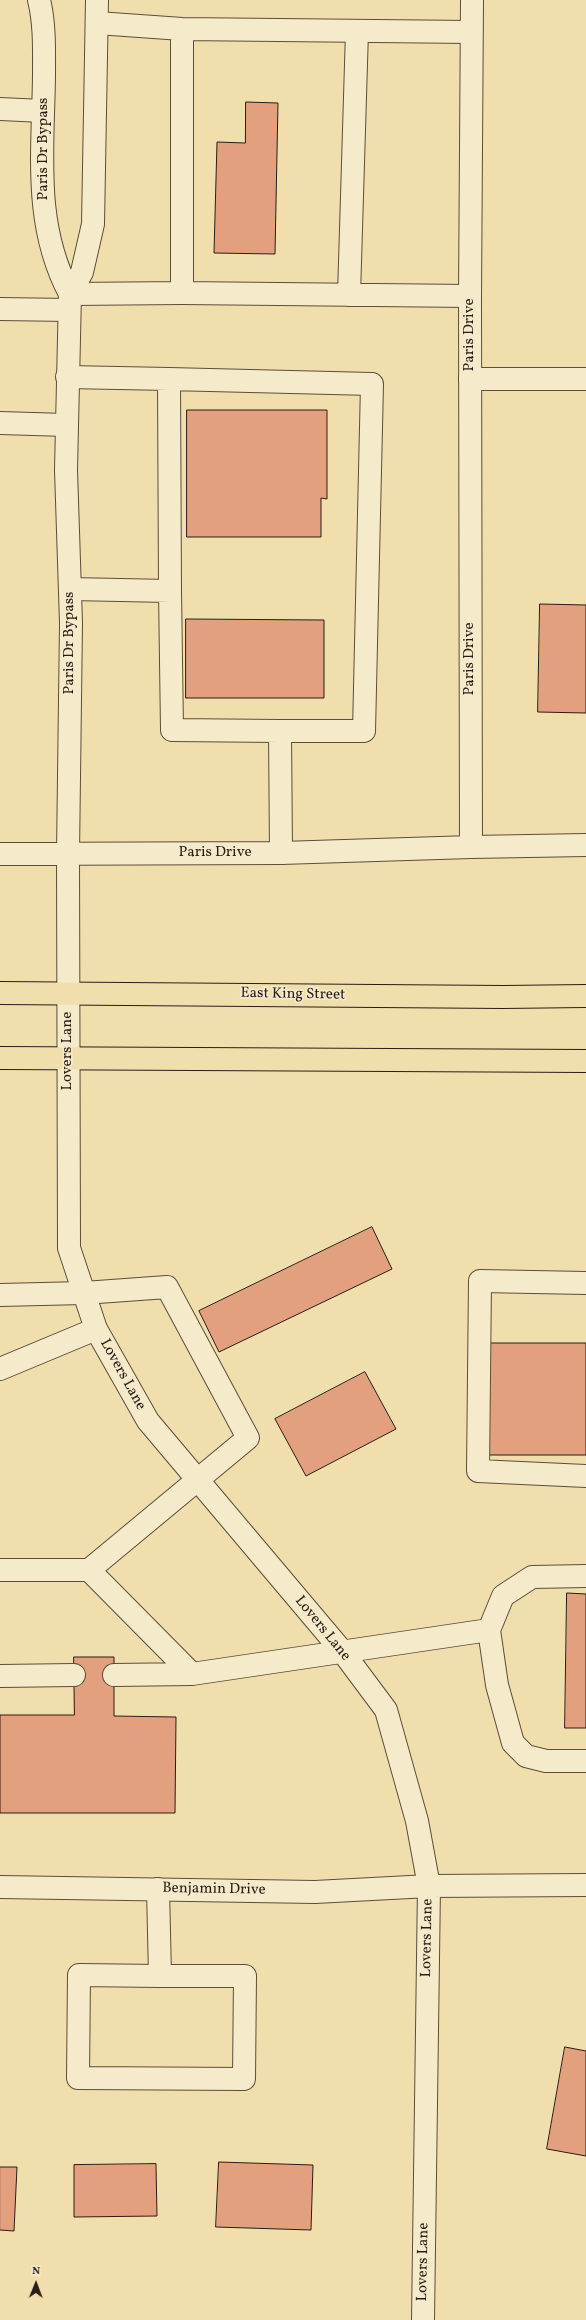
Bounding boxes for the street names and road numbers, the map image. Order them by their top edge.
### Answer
street label: Paris Dr Bypass [35,97,53,201]
street label: Paris Drive [461,298,479,372]
street label: Paris Dr Bypass [61,591,79,695]
street label: Paris Drive [461,622,479,696]
street label: Paris Drive [178,844,252,862]
street label: East King Street [240,985,346,1005]
street label: Lovers Lane [59,1012,77,1090]
street label: Lovers Lane [95,1336,149,1414]
street label: Lovers Lane [290,1593,354,1665]
street label: Benjamin Drive [162,1880,266,1900]
street label: Lovers Lane [418,1898,438,1978]
street label: Lovers Lane [414,2222,434,2302]

